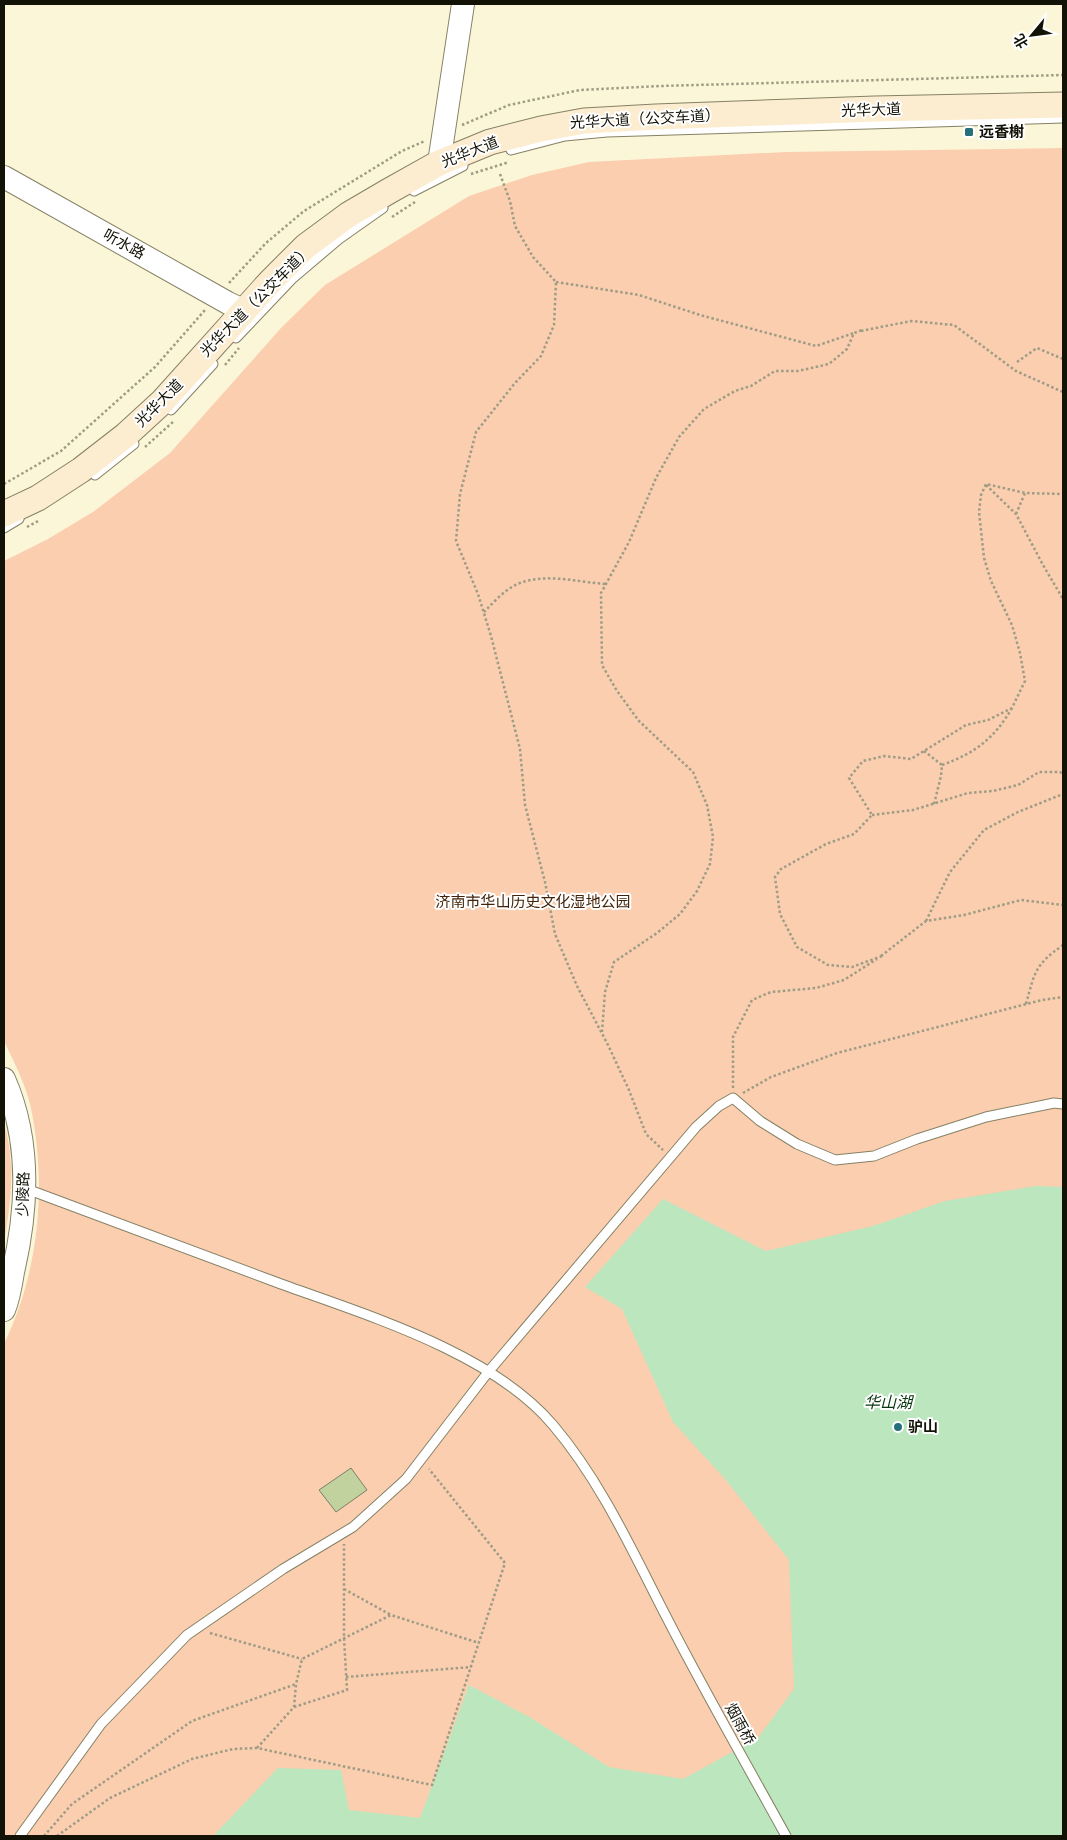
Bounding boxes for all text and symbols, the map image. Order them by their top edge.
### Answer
north arrow [1007,10,1057,60]
text: 北 [1009,31,1032,52]
street label: 光华大道 [841,99,901,121]
street label: 光华大道（公交车道） [570,105,720,133]
place label: 远香榭 [979,122,1024,142]
marker: 远香榭 [963,126,975,138]
street label: 光华大道 [438,132,502,172]
street label: 听水路 [99,224,149,264]
street label: 光华大道（公交车道） [196,241,316,361]
street label: 光华大道 [131,375,187,431]
park label: 济南市华山历史文化湿地公园 [435,892,631,912]
street label: 少陵路 [12,1171,34,1217]
water label: 华山湖 [864,1392,915,1413]
place label: 驴山 [908,1417,938,1437]
marker: 驴山 [892,1421,904,1433]
street label: 烟雨桥 [720,1699,760,1749]

